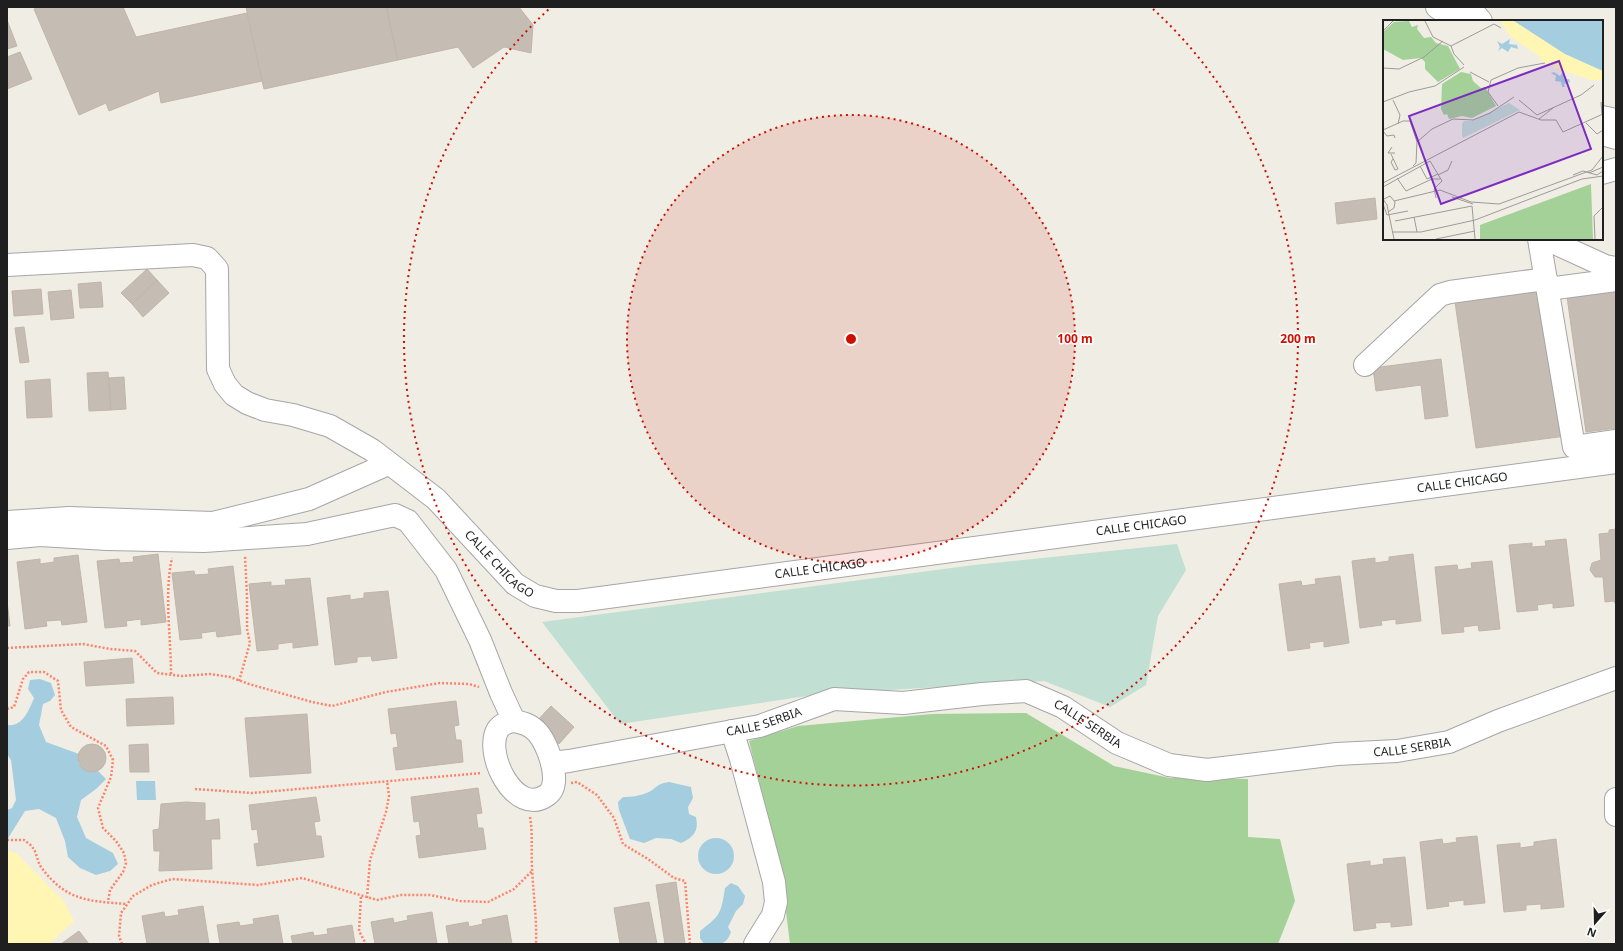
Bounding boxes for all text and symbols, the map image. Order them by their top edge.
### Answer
inset map [1383,20,1603,240]
text: 100 m [1057,330,1093,347]
text: 200 m [1280,330,1316,347]
centre of rings [844,332,858,346]
street label: CALLE CHICAGO [1416,468,1509,497]
street label: CALLE CHICAGO [1095,511,1188,540]
street label: CALLE CHICAGO [461,526,537,602]
street label: CALLE CHICAGO [774,554,866,583]
street label: CALLE SERBIA [1051,695,1124,752]
street label: CALLE SERBIA [725,702,804,740]
street label: CALLE SERBIA [1373,733,1452,760]
north arrow [1575,903,1615,943]
text: N [1585,924,1598,941]

